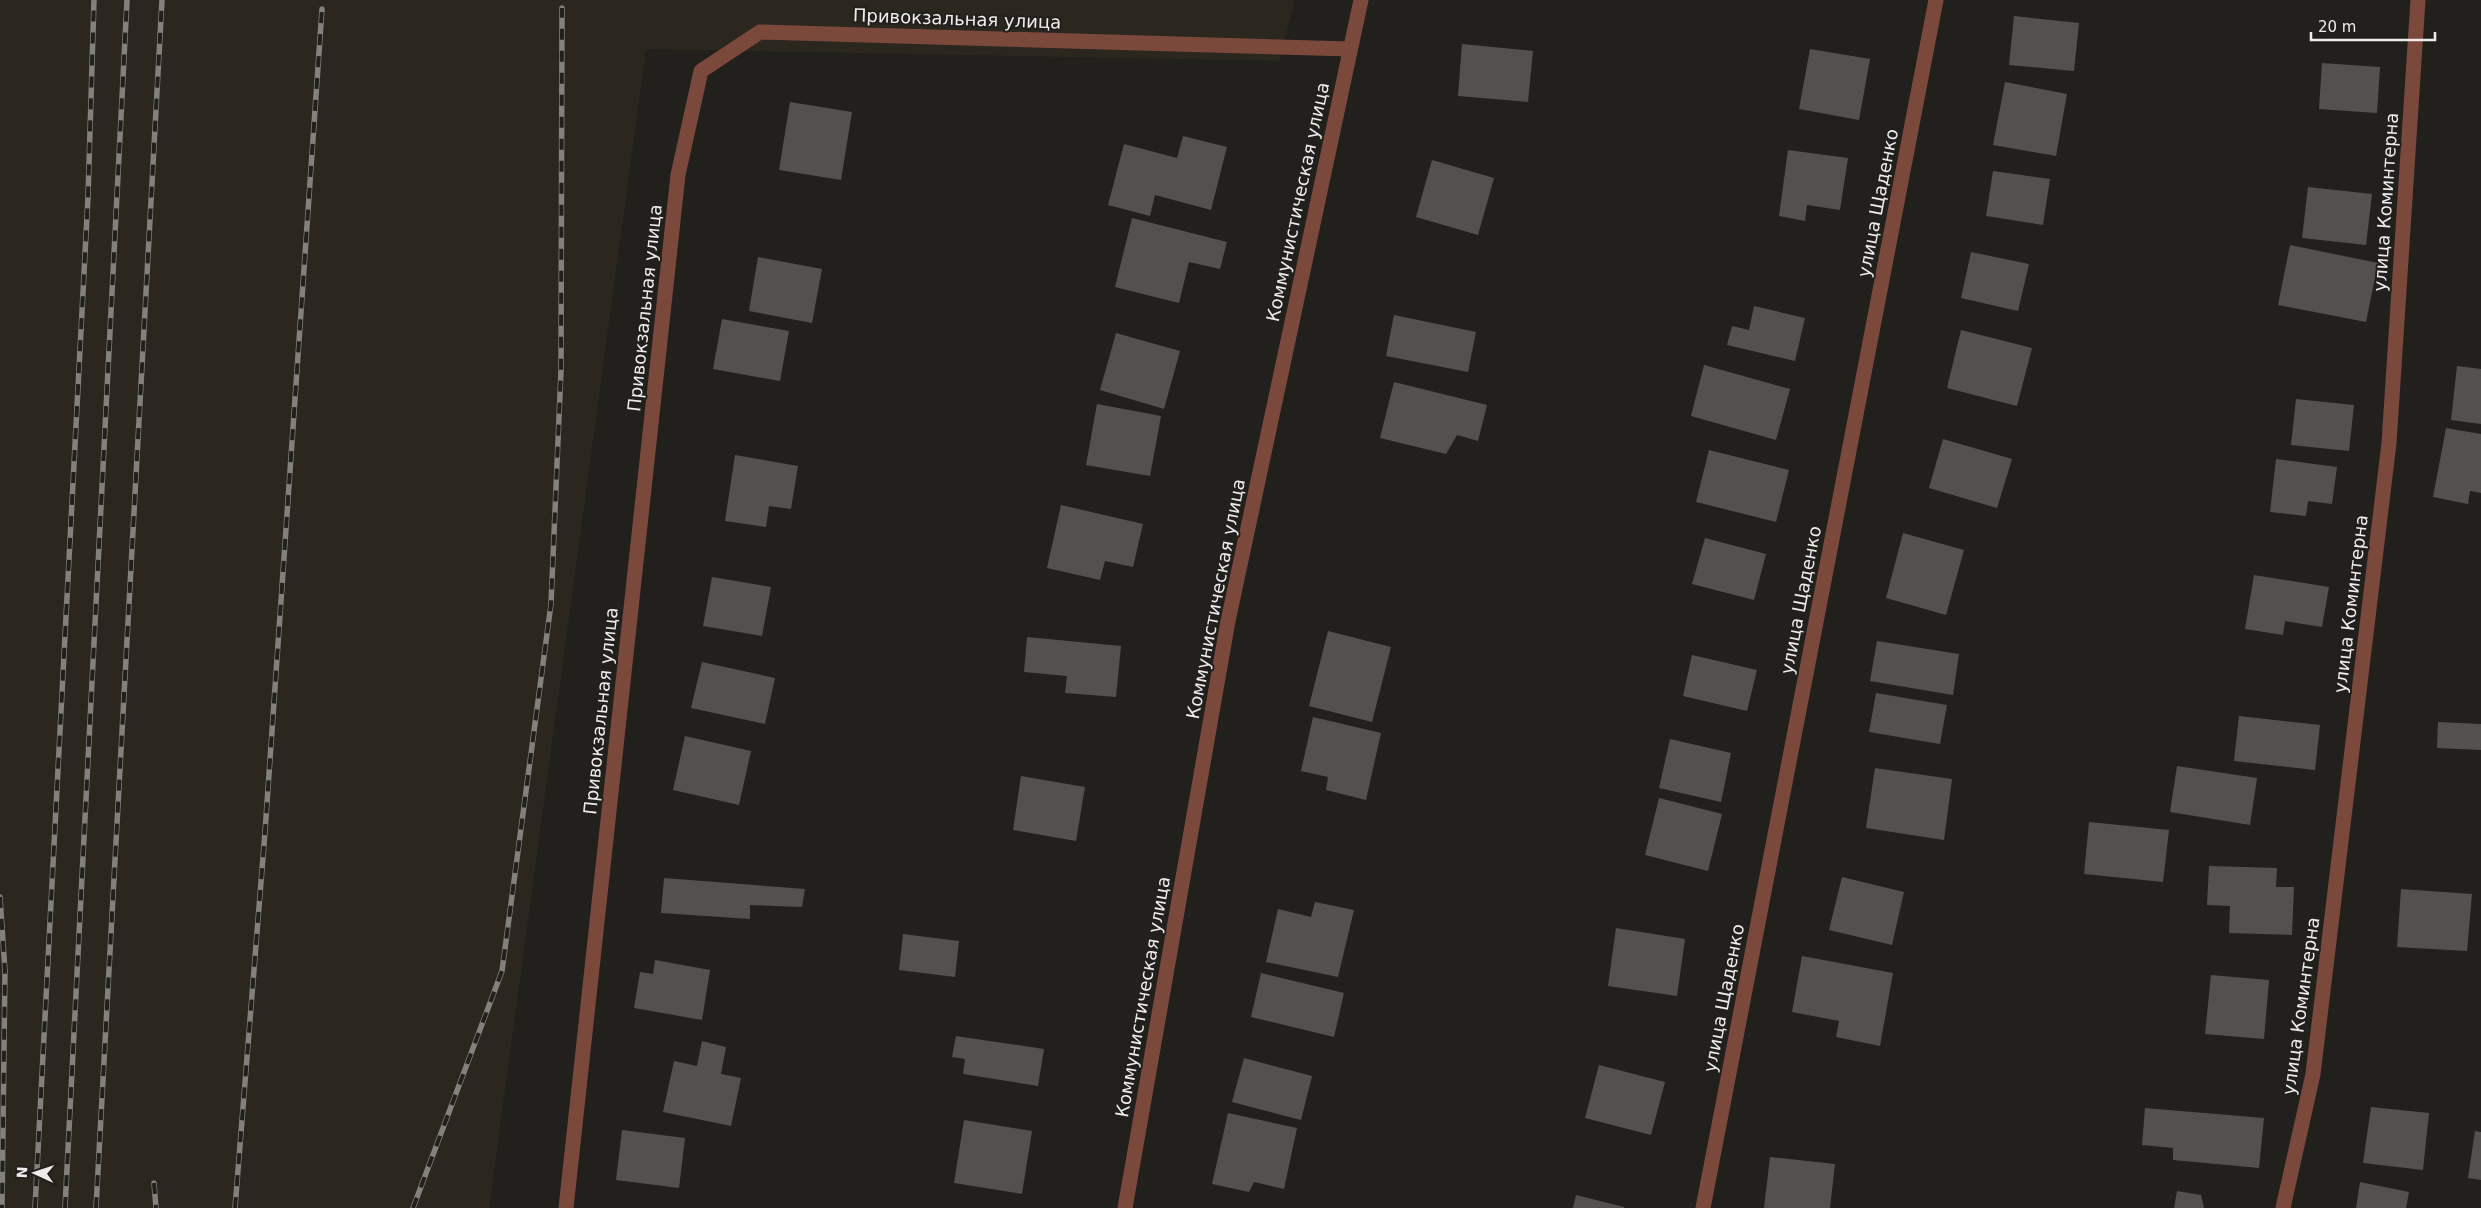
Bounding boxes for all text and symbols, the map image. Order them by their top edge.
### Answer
street label: Привокзальная улица [853,4,1062,33]
scale bar [2311,10,2435,42]
text: 20 m [2318,18,2356,36]
street label: Коммунистическая улица [1262,80,1333,324]
street label: улица Коминтерна [2369,112,2402,292]
street label: улица Щаденко [1853,127,1902,279]
street label: Привокзальная улица [623,203,666,413]
street label: Коммунистическая улица [1182,477,1249,721]
street label: улица Коминтерна [2329,514,2372,694]
street label: улица Щаденко [1776,524,1825,676]
street label: Привокзальная улица [579,606,622,816]
street label: Коммунистическая улица [1111,875,1174,1119]
street label: улица Коминтерна [2278,916,2323,1096]
street label: улица Щаденко [1699,922,1748,1074]
north arrow [10,1148,60,1198]
text: N [14,1166,30,1179]

